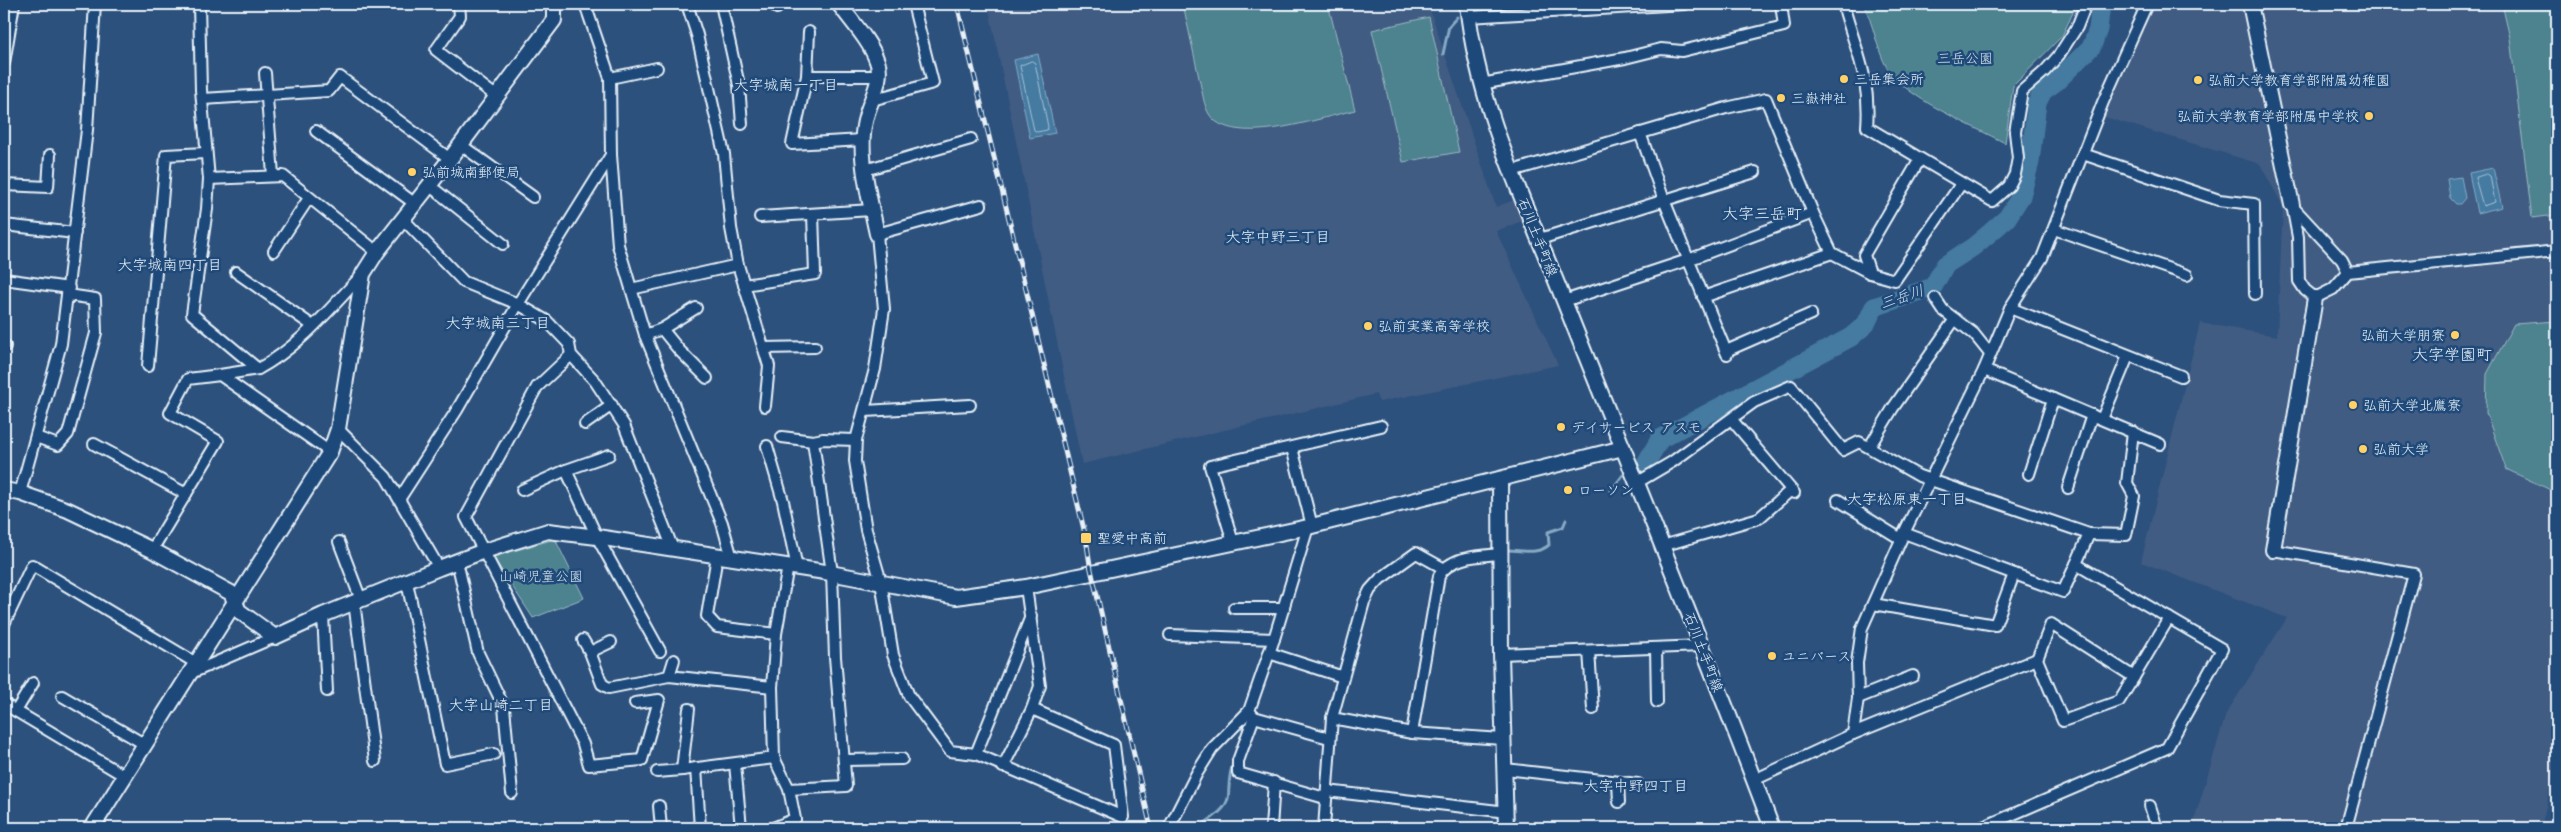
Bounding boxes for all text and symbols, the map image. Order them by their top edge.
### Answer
park label: 三岳公園 [1937,49,1993,69]
place label: 三岳集会所 [1854,70,1924,90]
place label: 弘前大学教育学部附属幼稚園 [2208,71,2390,91]
marker: 三岳集会所 [1838,73,1850,85]
marker: 弘前大学教育学部附属幼稚園 [2192,74,2204,86]
district label: 大字城南一丁目 [733,75,839,96]
place label: 三嶽神社 [1791,89,1847,109]
marker: 三嶽神社 [1775,92,1787,104]
place label: 弘前大学教育学部附属中学校 [2177,107,2359,127]
marker: 弘前大学教育学部附属中学校 [2363,110,2375,122]
place label: 弘前城南郵便局 [422,163,520,183]
marker: 弘前城南郵便局 [406,166,418,178]
street label: 石川土手町線 [1512,195,1562,280]
district label: 大字三岳町 [1722,203,1802,225]
district label: 大字中野三丁目 [1225,227,1331,248]
district label: 大字城南四丁目 [117,255,223,276]
water label: 三岳川 [1877,280,1927,315]
district label: 大字城南三丁目 [445,313,551,334]
place label: 弘前実業高等学校 [1378,317,1490,337]
marker: 弘前実業高等学校 [1362,320,1374,332]
place label: 弘前大学朋寮 [2361,326,2445,346]
marker: 弘前大学朋寮 [2449,329,2461,341]
district label: 大字学園町 [2412,344,2492,366]
place label: 弘前大学北鷹寮 [2363,396,2461,416]
marker: 弘前大学北鷹寮 [2347,399,2359,411]
place label: デイサービス アスモ [1571,418,1702,438]
marker: デイサービス アスモ [1555,421,1567,433]
place label: 弘前大学 [2373,440,2429,460]
marker: 弘前大学 [2357,443,2369,455]
place label: ローソン [1578,481,1634,501]
marker: ローソン [1562,484,1574,496]
district label: 大字松原東一丁目 [1847,489,1967,510]
place label: 聖愛中高前 [1097,529,1167,549]
marker: 聖愛中高前 [1079,531,1093,545]
park label: 山崎児童公園 [499,567,583,587]
street label: 石川土手町線 [1679,610,1727,695]
place label: ユニバース [1782,647,1851,667]
marker: ユニバース [1766,650,1778,662]
district label: 大字山崎二丁目 [448,695,554,716]
district label: 大字中野四丁目 [1583,776,1689,797]

